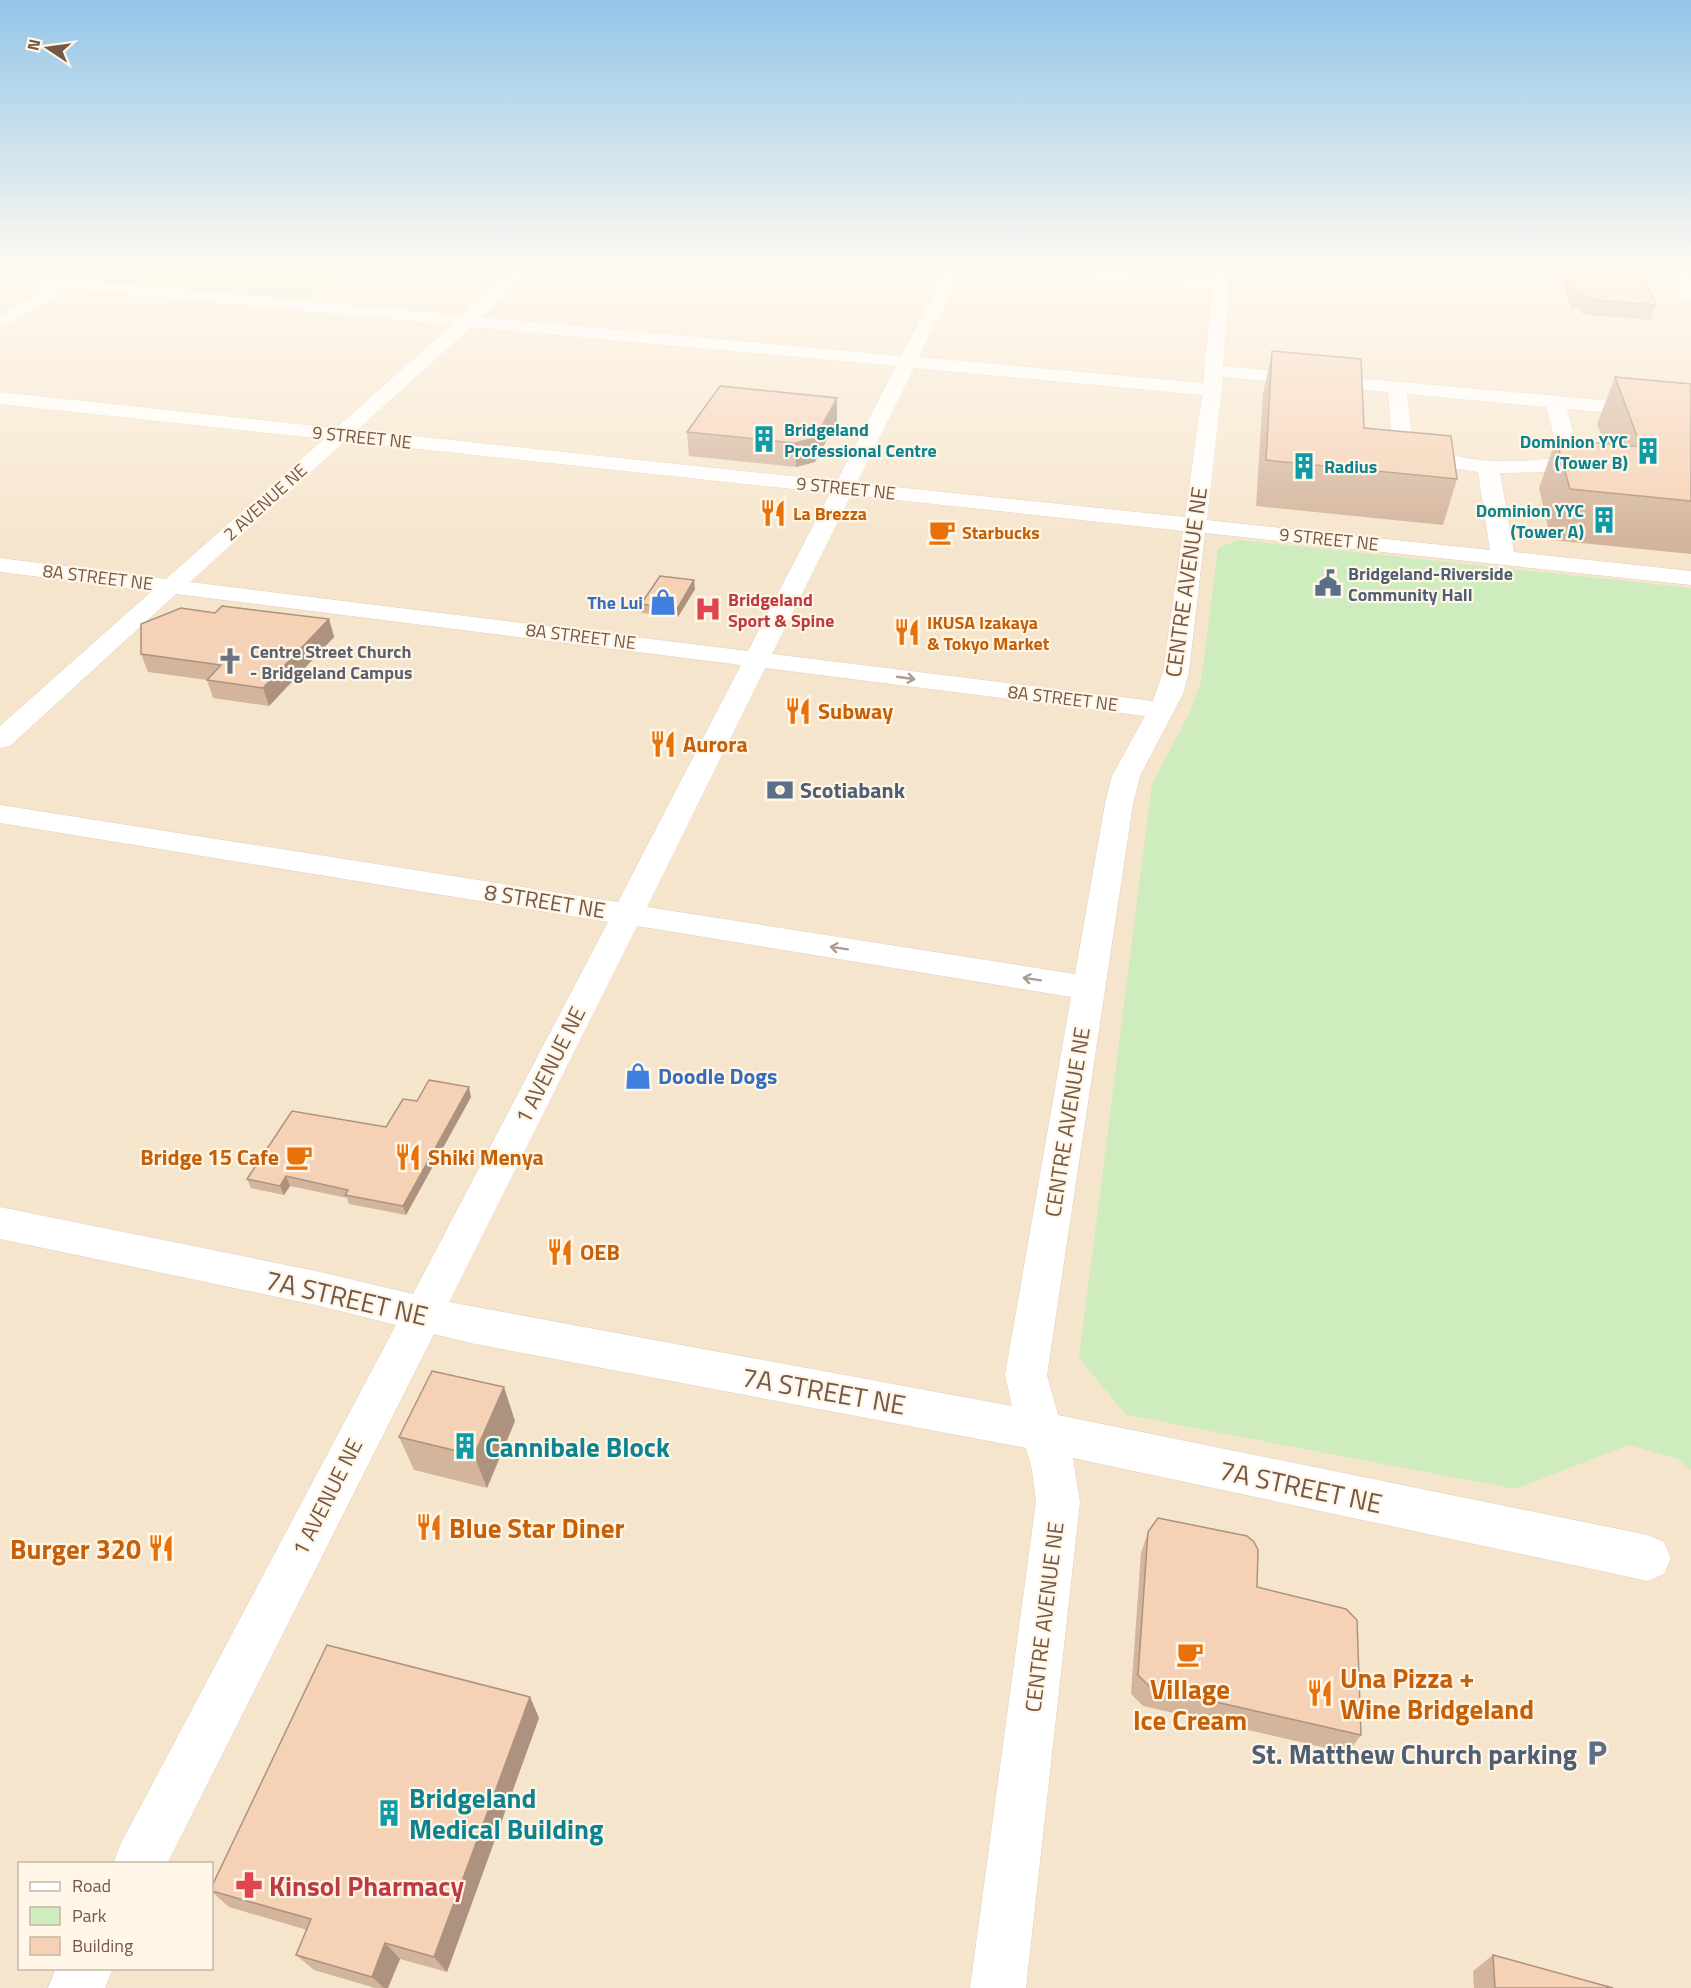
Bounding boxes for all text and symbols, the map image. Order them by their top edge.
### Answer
north arrow [18,18,78,78]
text: N [20,37,46,53]
place label: Bridgeland Professional Centre [784,416,937,464]
street label: 9 STREET NE [311,418,413,456]
building icon: Bridgeland Professional Centre [749,424,779,454]
place label: Dominion YYC (Tower B) [1520,428,1628,476]
building icon: Dominion YYC (Tower B) [1633,436,1663,466]
building icon: Radius [1289,451,1319,481]
place label: Radius [1324,453,1377,480]
street label: 2 AVENUE NE [217,457,313,547]
street label: 9 STREET NE [795,469,897,507]
street label: CENTRE AVENUE NE [1156,485,1216,679]
place label: Dominion YYC (Tower A) [1476,497,1584,545]
restaurant icon: La Brezza [758,498,788,528]
place label: La Brezza [793,500,867,527]
building icon: Dominion YYC (Tower A) [1589,505,1619,535]
cafe icon: Starbucks [927,517,957,547]
place label: Starbucks [962,519,1040,546]
street label: 9 STREET NE [1278,520,1380,558]
street label: 8A STREET NE [41,557,155,597]
place label: Bridgeland-Riverside Community Hall [1348,560,1513,608]
public building icon: Bridgeland-Riverside Community Hall [1313,568,1343,598]
place label: Bridgeland Sport & Spine [728,586,834,634]
shop icon: The Lui [648,587,678,617]
place label: The Lui [587,589,643,616]
hospital icon: Bridgeland Sport & Spine [693,594,723,624]
place label: IKUSA Izakaya & Tokyo Market [927,609,1050,657]
street label: 8A STREET NE [524,616,638,656]
restaurant icon: IKUSA Izakaya & Tokyo Market [892,617,922,647]
place label: Centre Street Church - Bridgeland Campus [250,638,412,686]
church icon: Centre Street Church - Bridgeland Campus [215,646,245,676]
one-way arrow [896,673,915,684]
street label: 8A STREET NE [1006,678,1120,718]
place label: Subway [818,694,893,728]
restaurant icon: Subway [783,696,813,726]
place label: Aurora [683,727,748,761]
restaurant icon: Aurora [648,729,678,759]
place label: Scotiabank [800,773,906,807]
bank icon: Scotiabank [765,775,795,805]
street label: 8 STREET NE [482,875,608,927]
one-way arrow [830,942,849,953]
one-way arrow [1022,973,1042,984]
street label: 1 AVENUE NE [506,1000,594,1130]
street label: CENTRE AVENUE NE [1035,1025,1099,1219]
place label: Doodle Dogs [658,1059,777,1093]
shop icon: Doodle Dogs [623,1061,653,1091]
place label: Bridge 15 Cafe [140,1140,279,1174]
place label: Shiki Menya [428,1140,544,1174]
cafe icon: Bridge 15 Cafe [284,1142,314,1172]
restaurant icon: Shiki Menya [393,1142,423,1172]
place label: OEB [580,1235,620,1269]
restaurant icon: OEB [545,1237,575,1267]
street label: 7A STREET NE [262,1258,432,1336]
street label: 7A STREET NE [739,1355,909,1425]
place label: Cannibale Block [485,1426,670,1467]
building icon: Cannibale Block [450,1431,480,1461]
street label: 1 AVENUE NE [283,1432,371,1562]
street label: 7A STREET NE [1216,1449,1386,1523]
place label: Blue Star Diner [449,1507,624,1548]
restaurant icon: Blue Star Diner [414,1512,444,1542]
street label: CENTRE AVENUE NE [1015,1520,1073,1714]
place label: Burger 320 [10,1528,141,1569]
restaurant icon: Burger 320 [146,1533,176,1563]
cafe icon: Village Ice Cream [1175,1639,1205,1669]
place label: Una Pizza + Wine Bridgeland [1340,1657,1534,1729]
place label: Village Ice Cream [1133,1668,1247,1740]
restaurant icon: Una Pizza + Wine Bridgeland [1305,1678,1335,1708]
place label: St. Matthew Church parking [1251,1733,1577,1774]
parking icon: St. Matthew Church parking [1582,1738,1612,1768]
place label: Bridgeland Medical Building [409,1777,603,1849]
building icon: Bridgeland Medical Building [374,1798,404,1828]
legend [18,1862,213,1970]
place label: Kinsol Pharmacy [269,1865,464,1906]
pharmacy icon: Kinsol Pharmacy [234,1870,264,1900]
text: Road [72,1872,111,1899]
text: Park [72,1902,107,1929]
text: Building [72,1932,133,1959]

